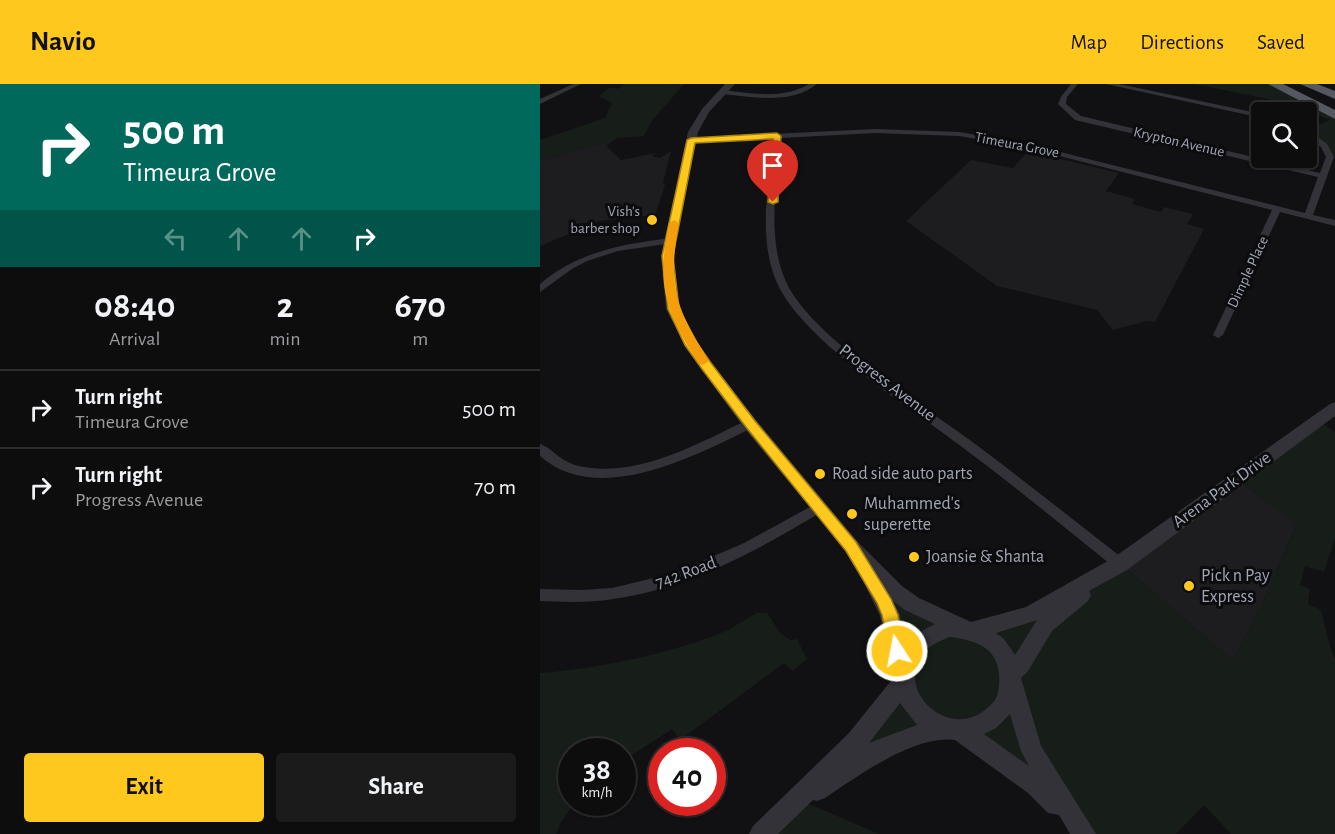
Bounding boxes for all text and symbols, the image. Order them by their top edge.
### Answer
text: Navio [30,28,96,56]
text: Map [1071,32,1107,53]
text: Directions [1140,32,1224,53]
text: Saved [1257,32,1305,53]
map controls [1251,102,1317,168]
button: search [1251,102,1317,168]
icon: right [24,108,102,186]
text: 500 m [123,110,225,152]
street label: Krypton Avenue [1132,124,1226,160]
street label: Timeura Grove [974,130,1060,161]
pin [747,140,798,202]
icon: arrive [756,149,789,182]
text: Timeura Grove [123,159,276,186]
place label: Vish's barber shop [570,204,640,236]
marker: Vish's barber shop [645,213,659,227]
icon: left [159,222,192,255]
icon: ahead [222,222,255,255]
icon: ahead [285,222,318,255]
icon: right [348,222,381,255]
street label: Dimple Place [1225,234,1271,310]
text: 08:40 [94,288,176,324]
text: 2 [276,288,293,324]
text: 670 [394,288,446,324]
text: Arrival [109,329,160,349]
text: min [269,329,301,349]
text: m [412,329,428,349]
street label: Progress Avenue [836,341,938,425]
text: Turn right [75,386,162,408]
icon: right [24,393,57,426]
text: 500 m [462,398,516,420]
text: Timeura Grove [75,412,189,432]
street label: Arena Park Drive [1170,449,1274,531]
text: Turn right [75,464,162,486]
place label: Road side auto parts [832,465,973,483]
marker: Road side auto parts [813,467,827,481]
icon: right [24,471,57,504]
text: 70 m [474,476,516,498]
text: Progress Avenue [75,490,203,510]
place label: Muhammed's superette [864,495,960,534]
marker: Muhammed's superette [845,507,859,521]
place label: Joansie & Shanta [926,548,1044,566]
marker: Joansie & Shanta [907,550,921,564]
street label: 742 Road [653,554,719,592]
place label: Pick n Pay Express [1201,567,1270,606]
marker: Pick n Pay Express [1182,579,1196,593]
position arrow [865,619,929,683]
speed limit sign: 40 [648,738,726,816]
button: Exit [24,753,264,822]
button: Share [276,753,516,822]
text: 38 [583,755,611,785]
text: km/h [582,785,612,800]

